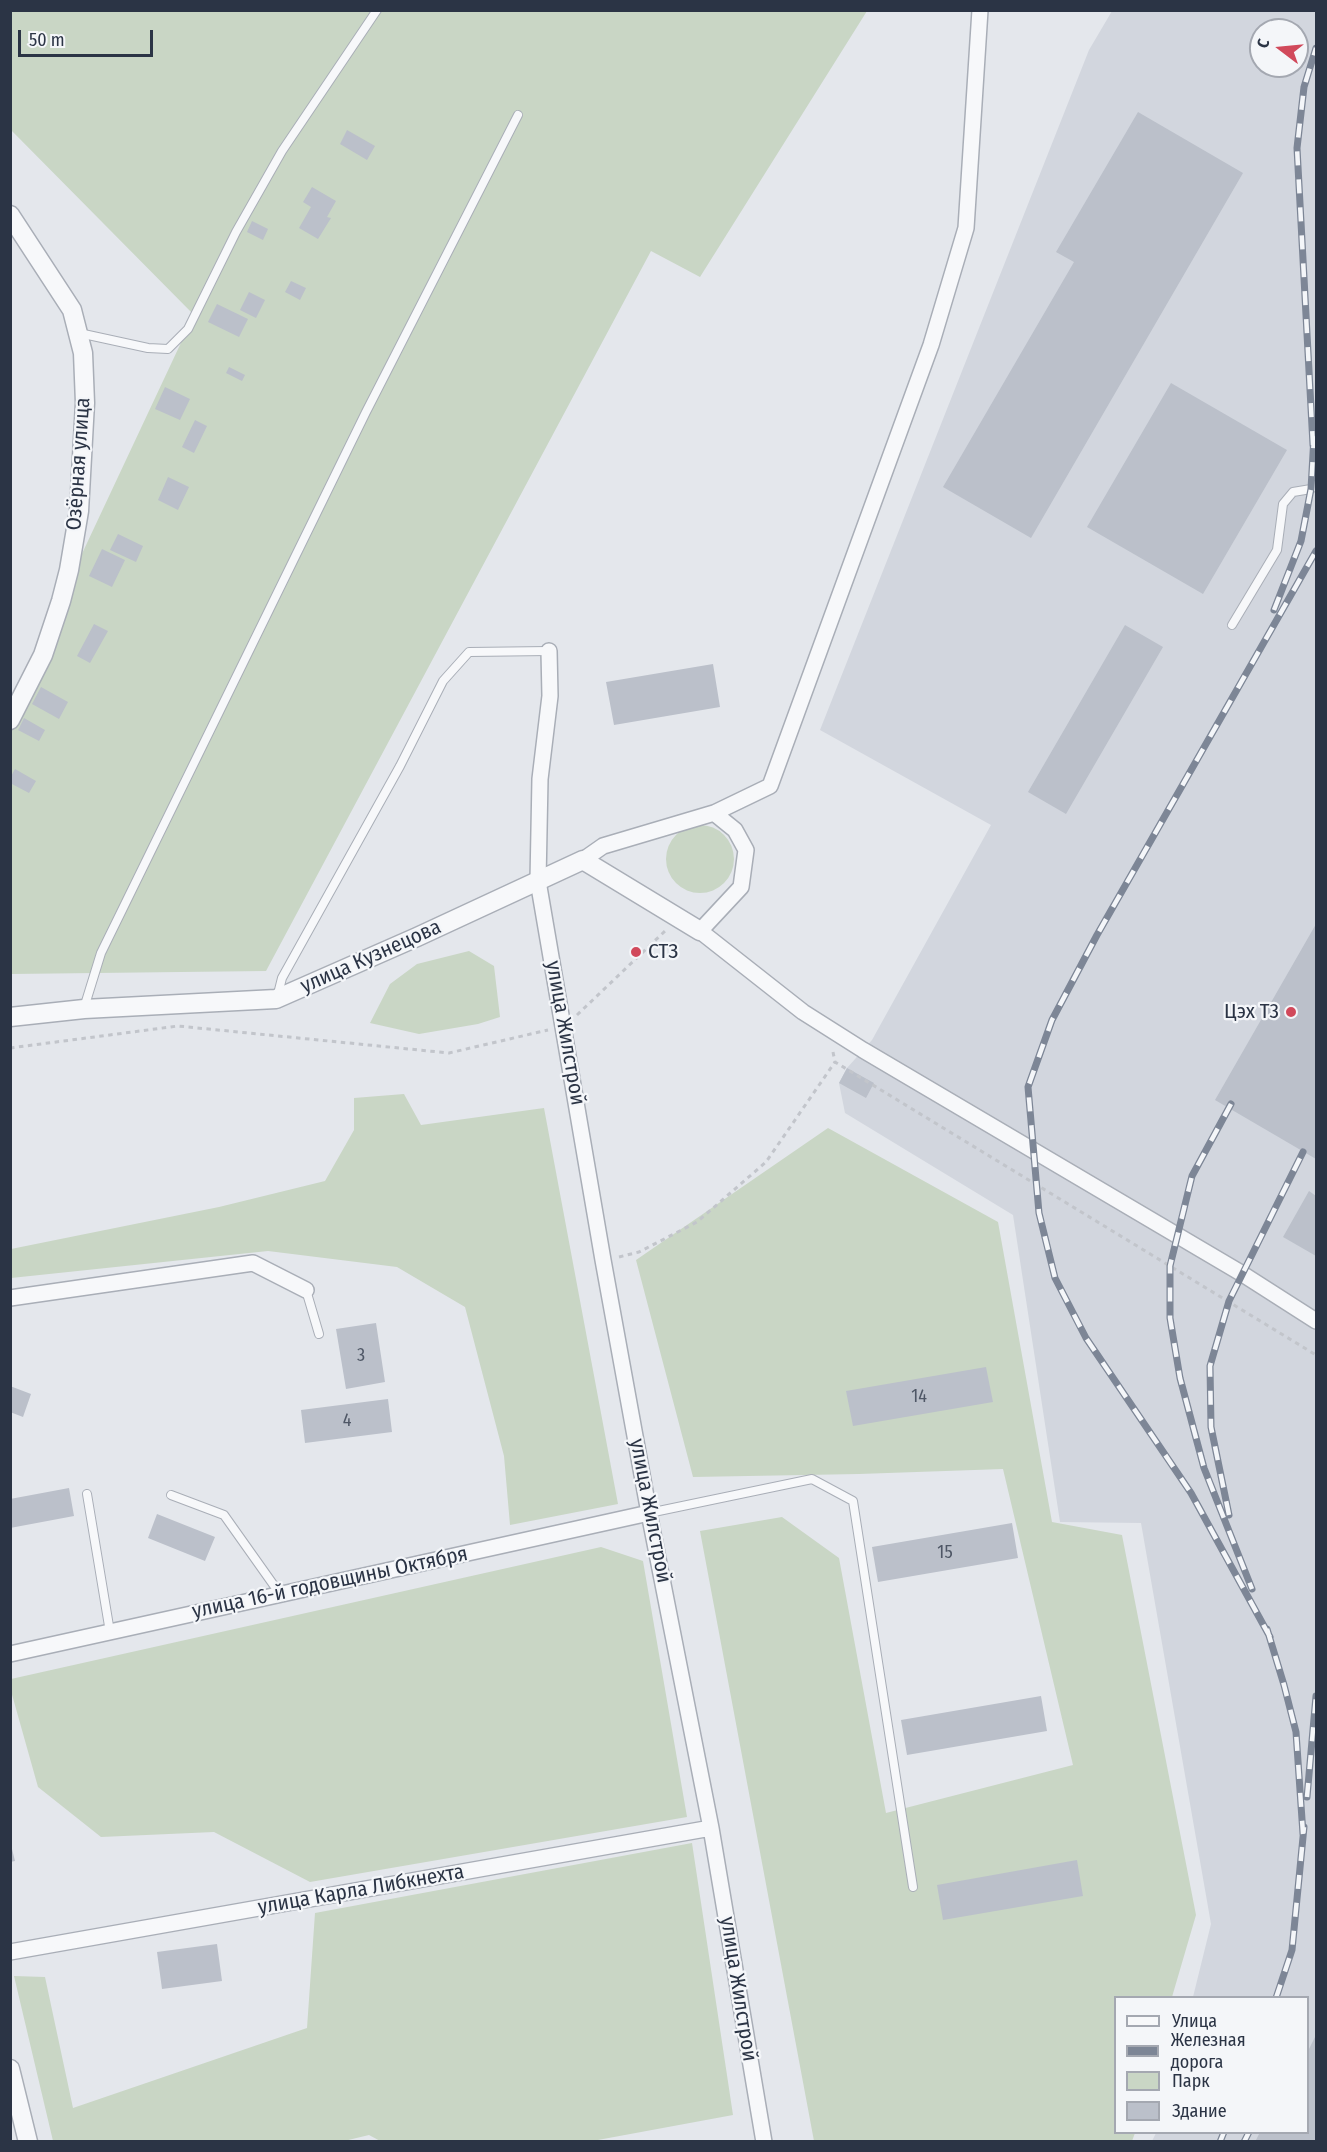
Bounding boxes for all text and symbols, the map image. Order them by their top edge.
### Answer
scale bar [21,18,156,56]
north arrow [1249,18,1309,78]
text: 50 m [29,29,65,51]
text: С [1253,37,1273,50]
street label: Озёрная улица [62,397,96,531]
street label: улица Кузнецова [297,915,445,999]
place label: СТЗ [648,939,678,965]
marker: СТЗ [629,945,643,959]
street label: улица Жилстрой [540,959,590,1107]
place label: Цэх Т3 [1224,999,1279,1025]
marker: Цэх Т3 [1284,1005,1298,1019]
house number: 3 [357,1345,365,1367]
house number: 14 [911,1386,927,1408]
house number: 4 [343,1410,351,1432]
street label: улица Жилстрой [624,1437,676,1585]
street label: улица 16-й годовщины Октября [190,1541,470,1625]
house number: 15 [937,1542,953,1564]
street label: улица Карла Либкнехта [256,1859,466,1921]
street label: улица Жилстрой [714,1915,762,2063]
legend [1114,1996,1309,2134]
text: Улица [1172,2010,1217,2032]
text: Железная дорога [1171,2029,1246,2073]
text: Парк [1172,2070,1210,2092]
text: Здание [1172,2100,1227,2122]

